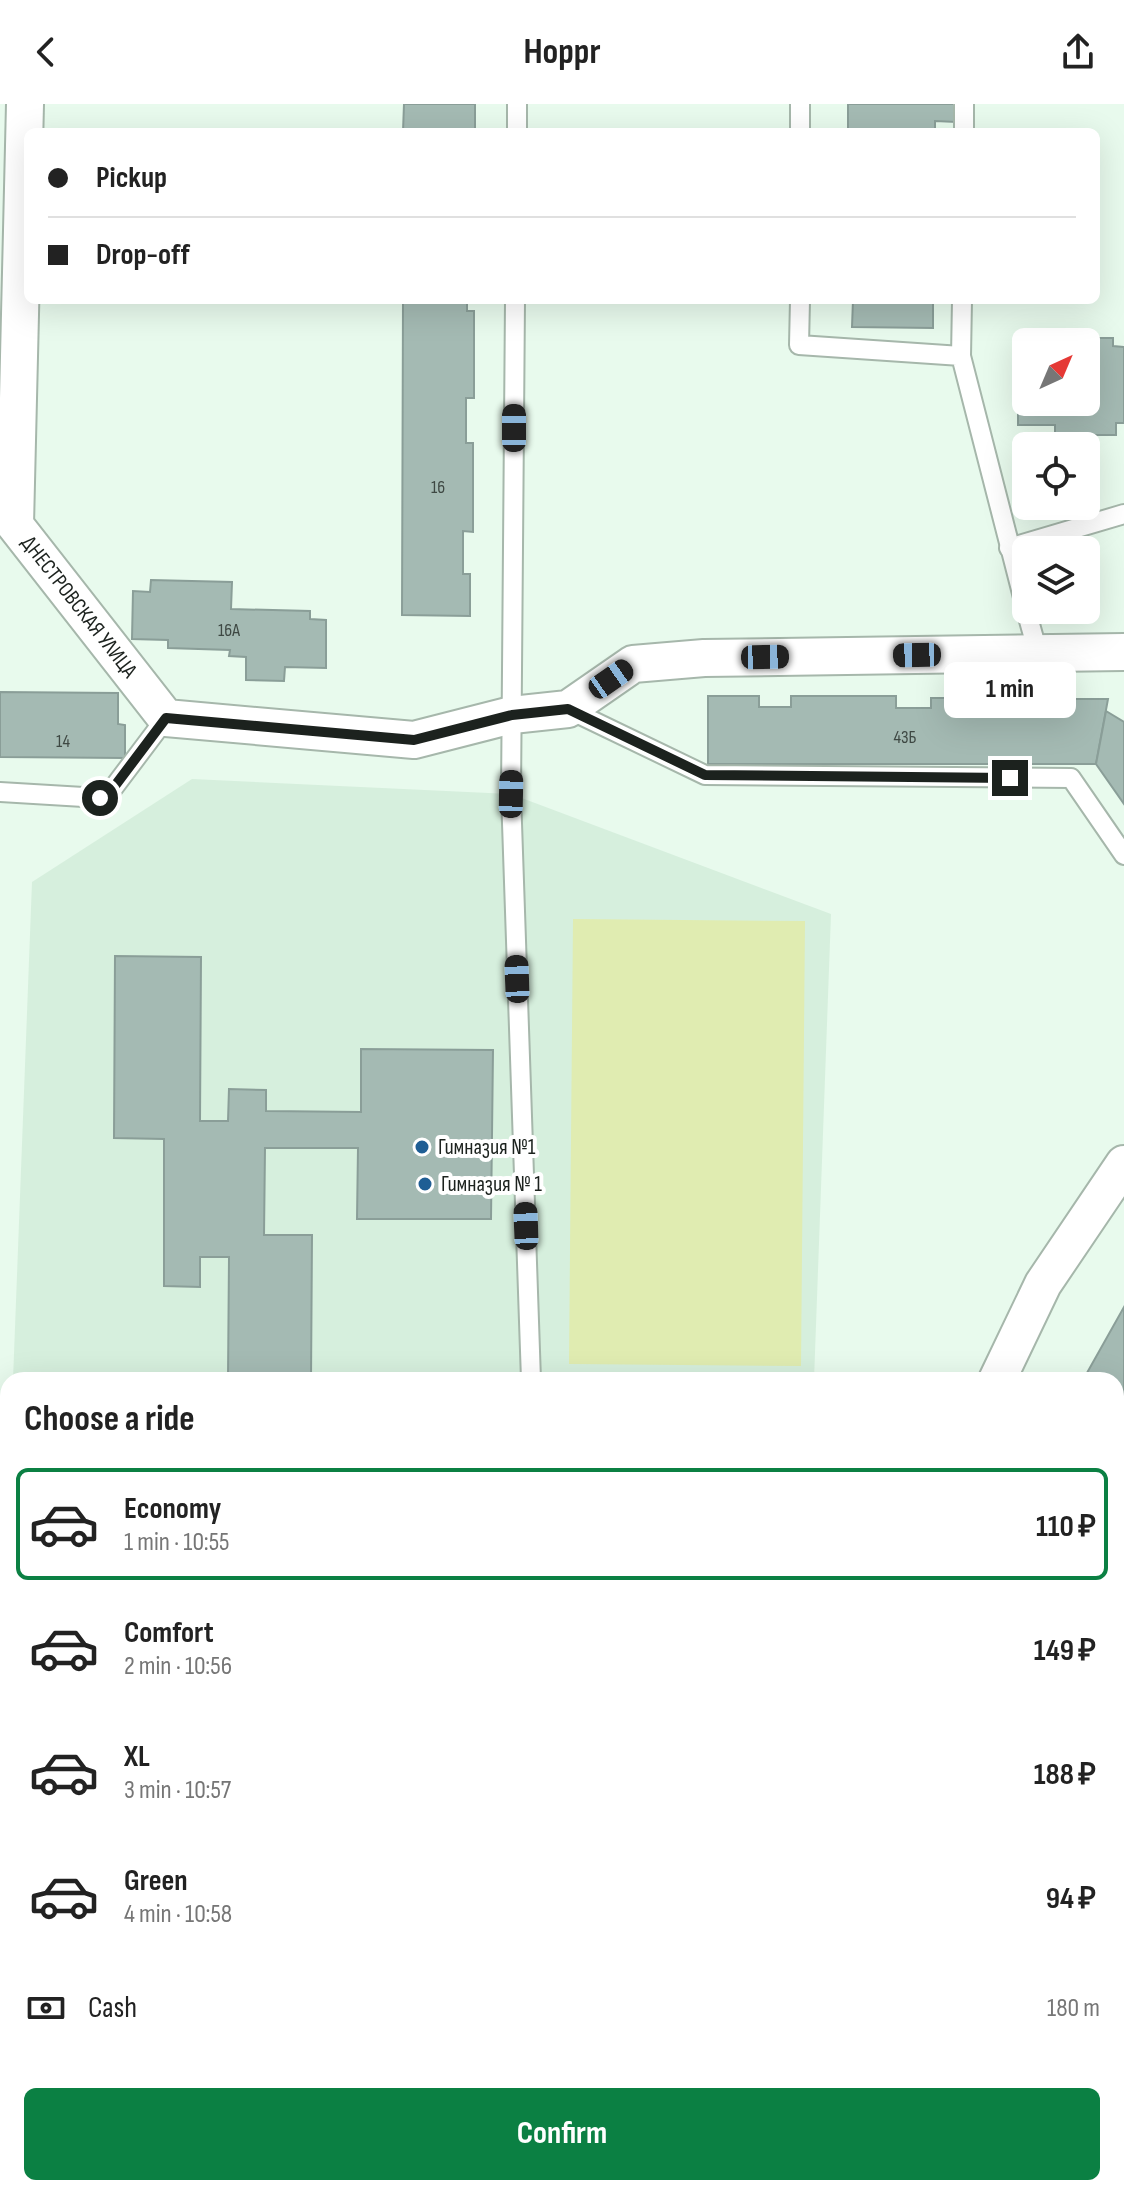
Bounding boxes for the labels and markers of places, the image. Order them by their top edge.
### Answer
place label: Гимназия №1 [438,1134,536,1161]
marker: Гимназия №1 [413,1138,431,1156]
place label: Гимназия № 1 [441,1171,542,1198]
marker: Гимназия № 1 [416,1175,434,1193]

